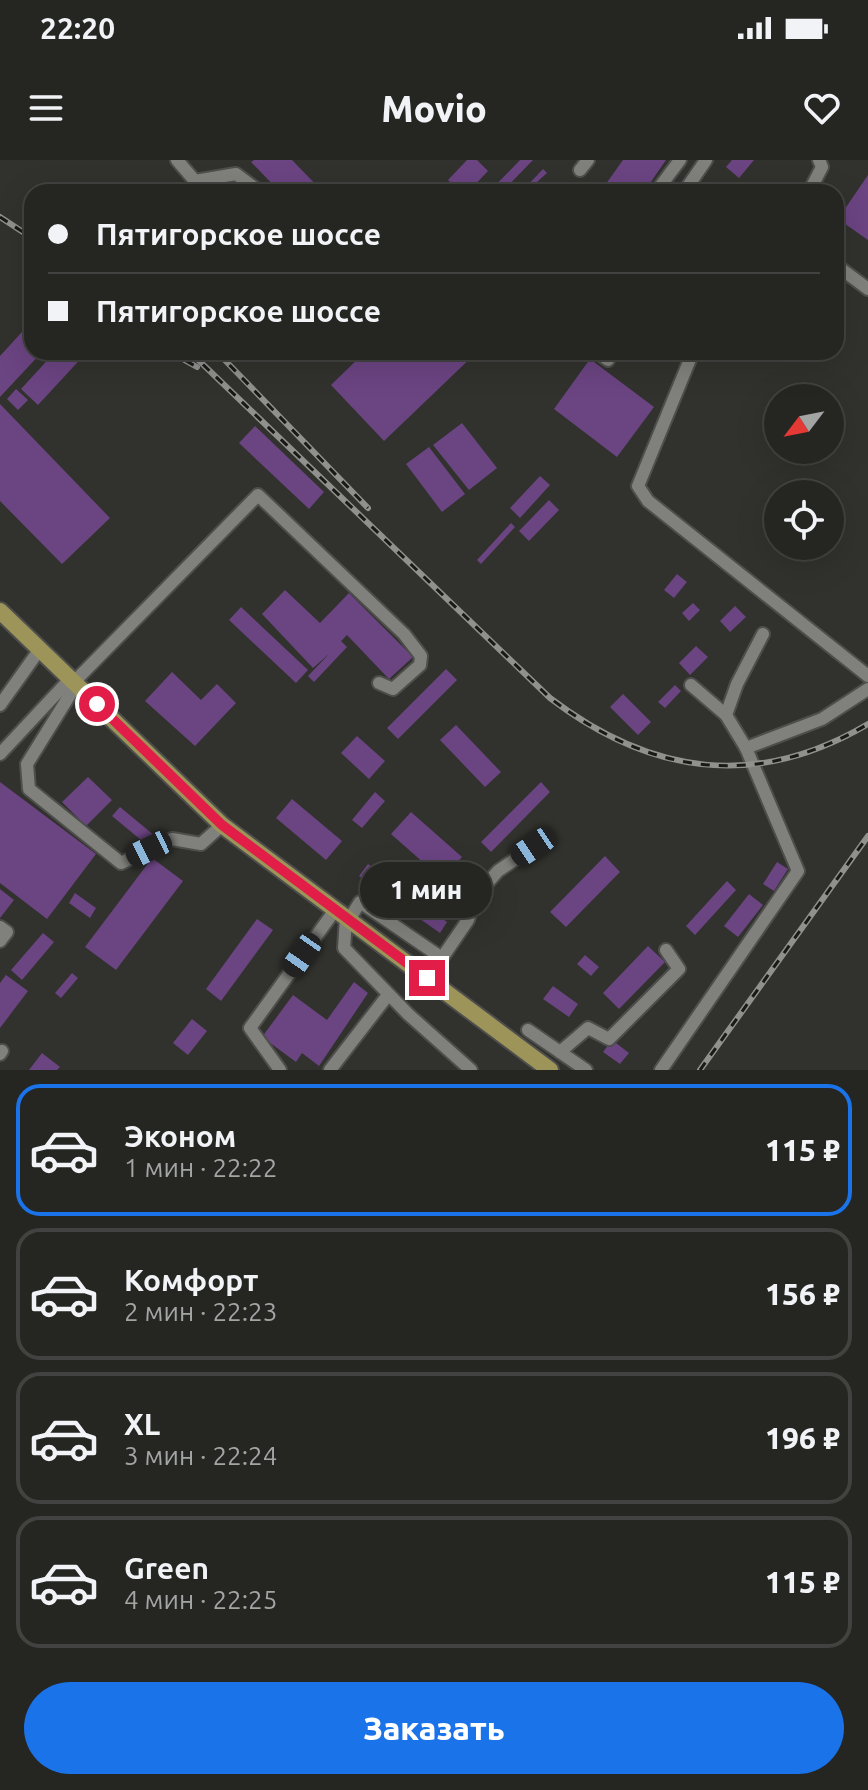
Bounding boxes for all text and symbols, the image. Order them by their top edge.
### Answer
text: 22:20 [40,11,115,45]
icon: menu [24,86,68,130]
icon: heart [800,86,844,130]
text: Movio [381,88,487,129]
text: Пятигорское шоссе [96,217,381,251]
text: Пятигорское шоссе [96,294,381,328]
north arrow [764,384,844,464]
map controls [764,384,844,560]
button: locate [764,480,844,560]
route start [79,686,115,722]
car [506,824,560,870]
car [122,828,176,870]
callout: 1 мин [361,862,493,918]
text: 1 мин [390,875,462,904]
car [278,928,326,982]
route end [409,960,445,996]
icon: car [28,1114,100,1186]
text: Эконом [124,1119,236,1153]
text: 115 ₽ [765,1133,840,1167]
text: 1 мин · 22:22 [124,1153,277,1182]
icon: car [28,1258,100,1330]
text: Комфорт [124,1263,258,1297]
text: 156 ₽ [765,1277,840,1311]
text: 2 мин · 22:23 [124,1297,277,1326]
icon: car [28,1402,100,1474]
text: XL [124,1407,160,1441]
text: 196 ₽ [765,1421,840,1455]
text: 3 мин · 22:24 [124,1441,277,1470]
icon: car [28,1546,100,1618]
text: Green [124,1551,209,1585]
text: 115 ₽ [765,1565,840,1599]
text: 4 мин · 22:25 [124,1585,277,1614]
button: Заказать [24,1682,844,1774]

